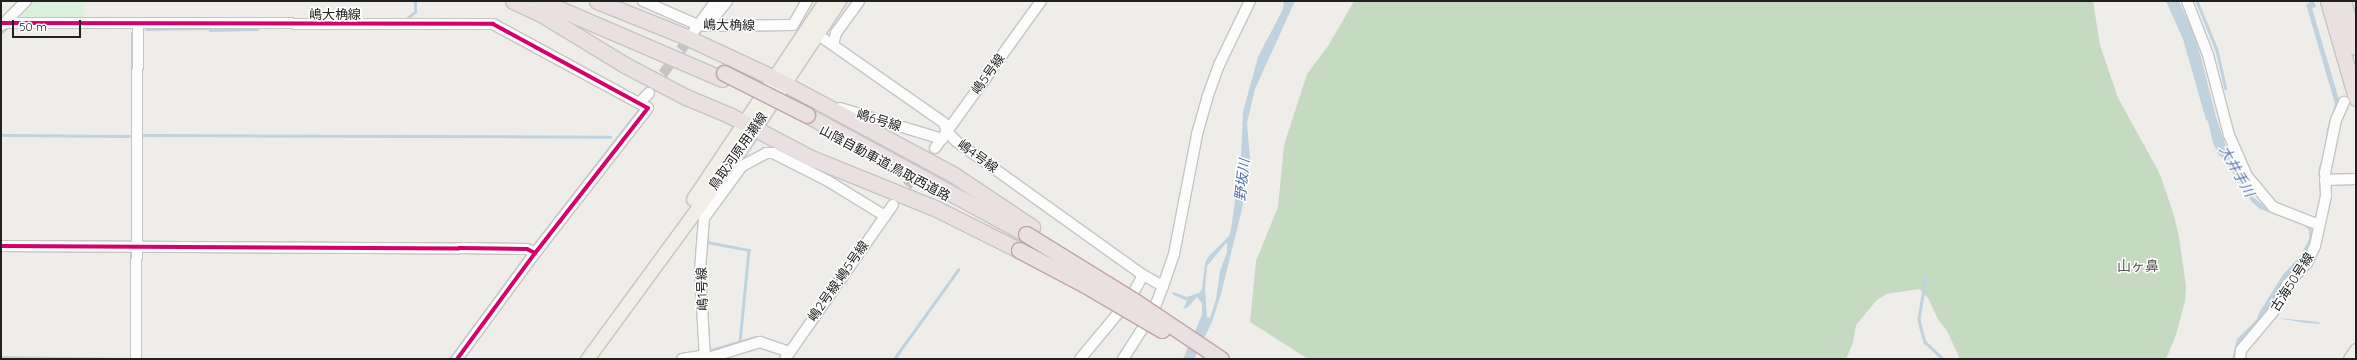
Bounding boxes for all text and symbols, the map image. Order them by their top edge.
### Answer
street label: 嶋大桷線 [309,6,361,22]
scale bar [14,12,83,38]
street label: 嶋大桷線 [703,17,755,33]
text: 50 m [19,19,47,34]
street label: 嶋5号線 [968,51,1008,97]
street label: 嶋6号線 [855,106,903,134]
street label: 鳥取河原用瀬線 [706,109,770,193]
street label: 山陰自動車道;鳥取西道路 [817,122,953,204]
street label: 嶋4号線 [955,136,1001,176]
water label: 大井手川 [2216,142,2258,200]
water label: 野坂川 [1231,158,1253,202]
street label: 嶋2号線;嶋5号線 [804,238,872,324]
street label: 古海50号線 [2267,250,2317,314]
district label: 山ヶ鼻 [2117,258,2159,274]
street label: 嶋1号線 [693,267,711,311]

